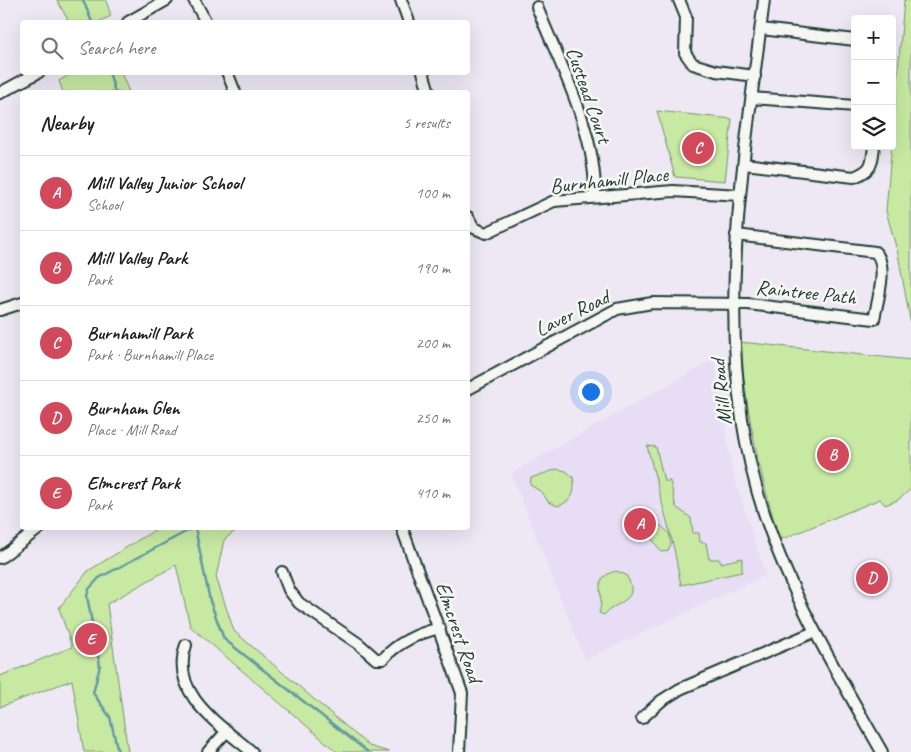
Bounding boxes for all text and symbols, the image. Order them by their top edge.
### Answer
map controls [851,15,896,150]
button: + [851,15,896,60]
search box [20,20,470,75]
icon: search [38,34,66,62]
text: Search here [78,36,155,60]
street label: Custead Court [560,44,618,148]
button: − [851,60,896,105]
button: layers [851,105,896,150]
text: Nearby [40,110,93,136]
text: 5 results [403,113,450,133]
pin: C [682,129,714,167]
street label: Burnhamill Place [549,161,670,199]
text: Mill Valley Junior School [87,171,242,195]
text: A [52,183,60,203]
text: 100 m [416,183,450,203]
text: School [87,195,121,215]
text: Mill Valley Park [87,246,187,270]
text: B [52,258,60,278]
text: 190 m [416,258,450,278]
text: Park [87,270,112,290]
street label: Raintree Path [755,274,859,310]
street label: Laver Road [531,283,616,342]
text: Burnhamill Park [87,321,193,345]
text: C [52,333,60,353]
text: 200 m [416,333,450,353]
text: Park · Burnhamill Place [87,345,213,365]
street label: Mill Road [704,355,737,426]
your location [578,379,604,405]
text: Burnham Glen [87,396,179,420]
text: D [51,408,61,428]
text: 250 m [416,408,450,428]
text: Place · Mill Road [87,420,176,440]
pin: B [817,436,849,474]
text: Elmcrest Park [87,471,180,495]
text: E [52,483,60,503]
text: 410 m [416,483,450,503]
text: Park [87,495,112,515]
pin: A [624,505,656,543]
pin: D [856,559,888,597]
street label: Elmcrest Road [430,578,489,689]
pin: E [75,620,107,658]

